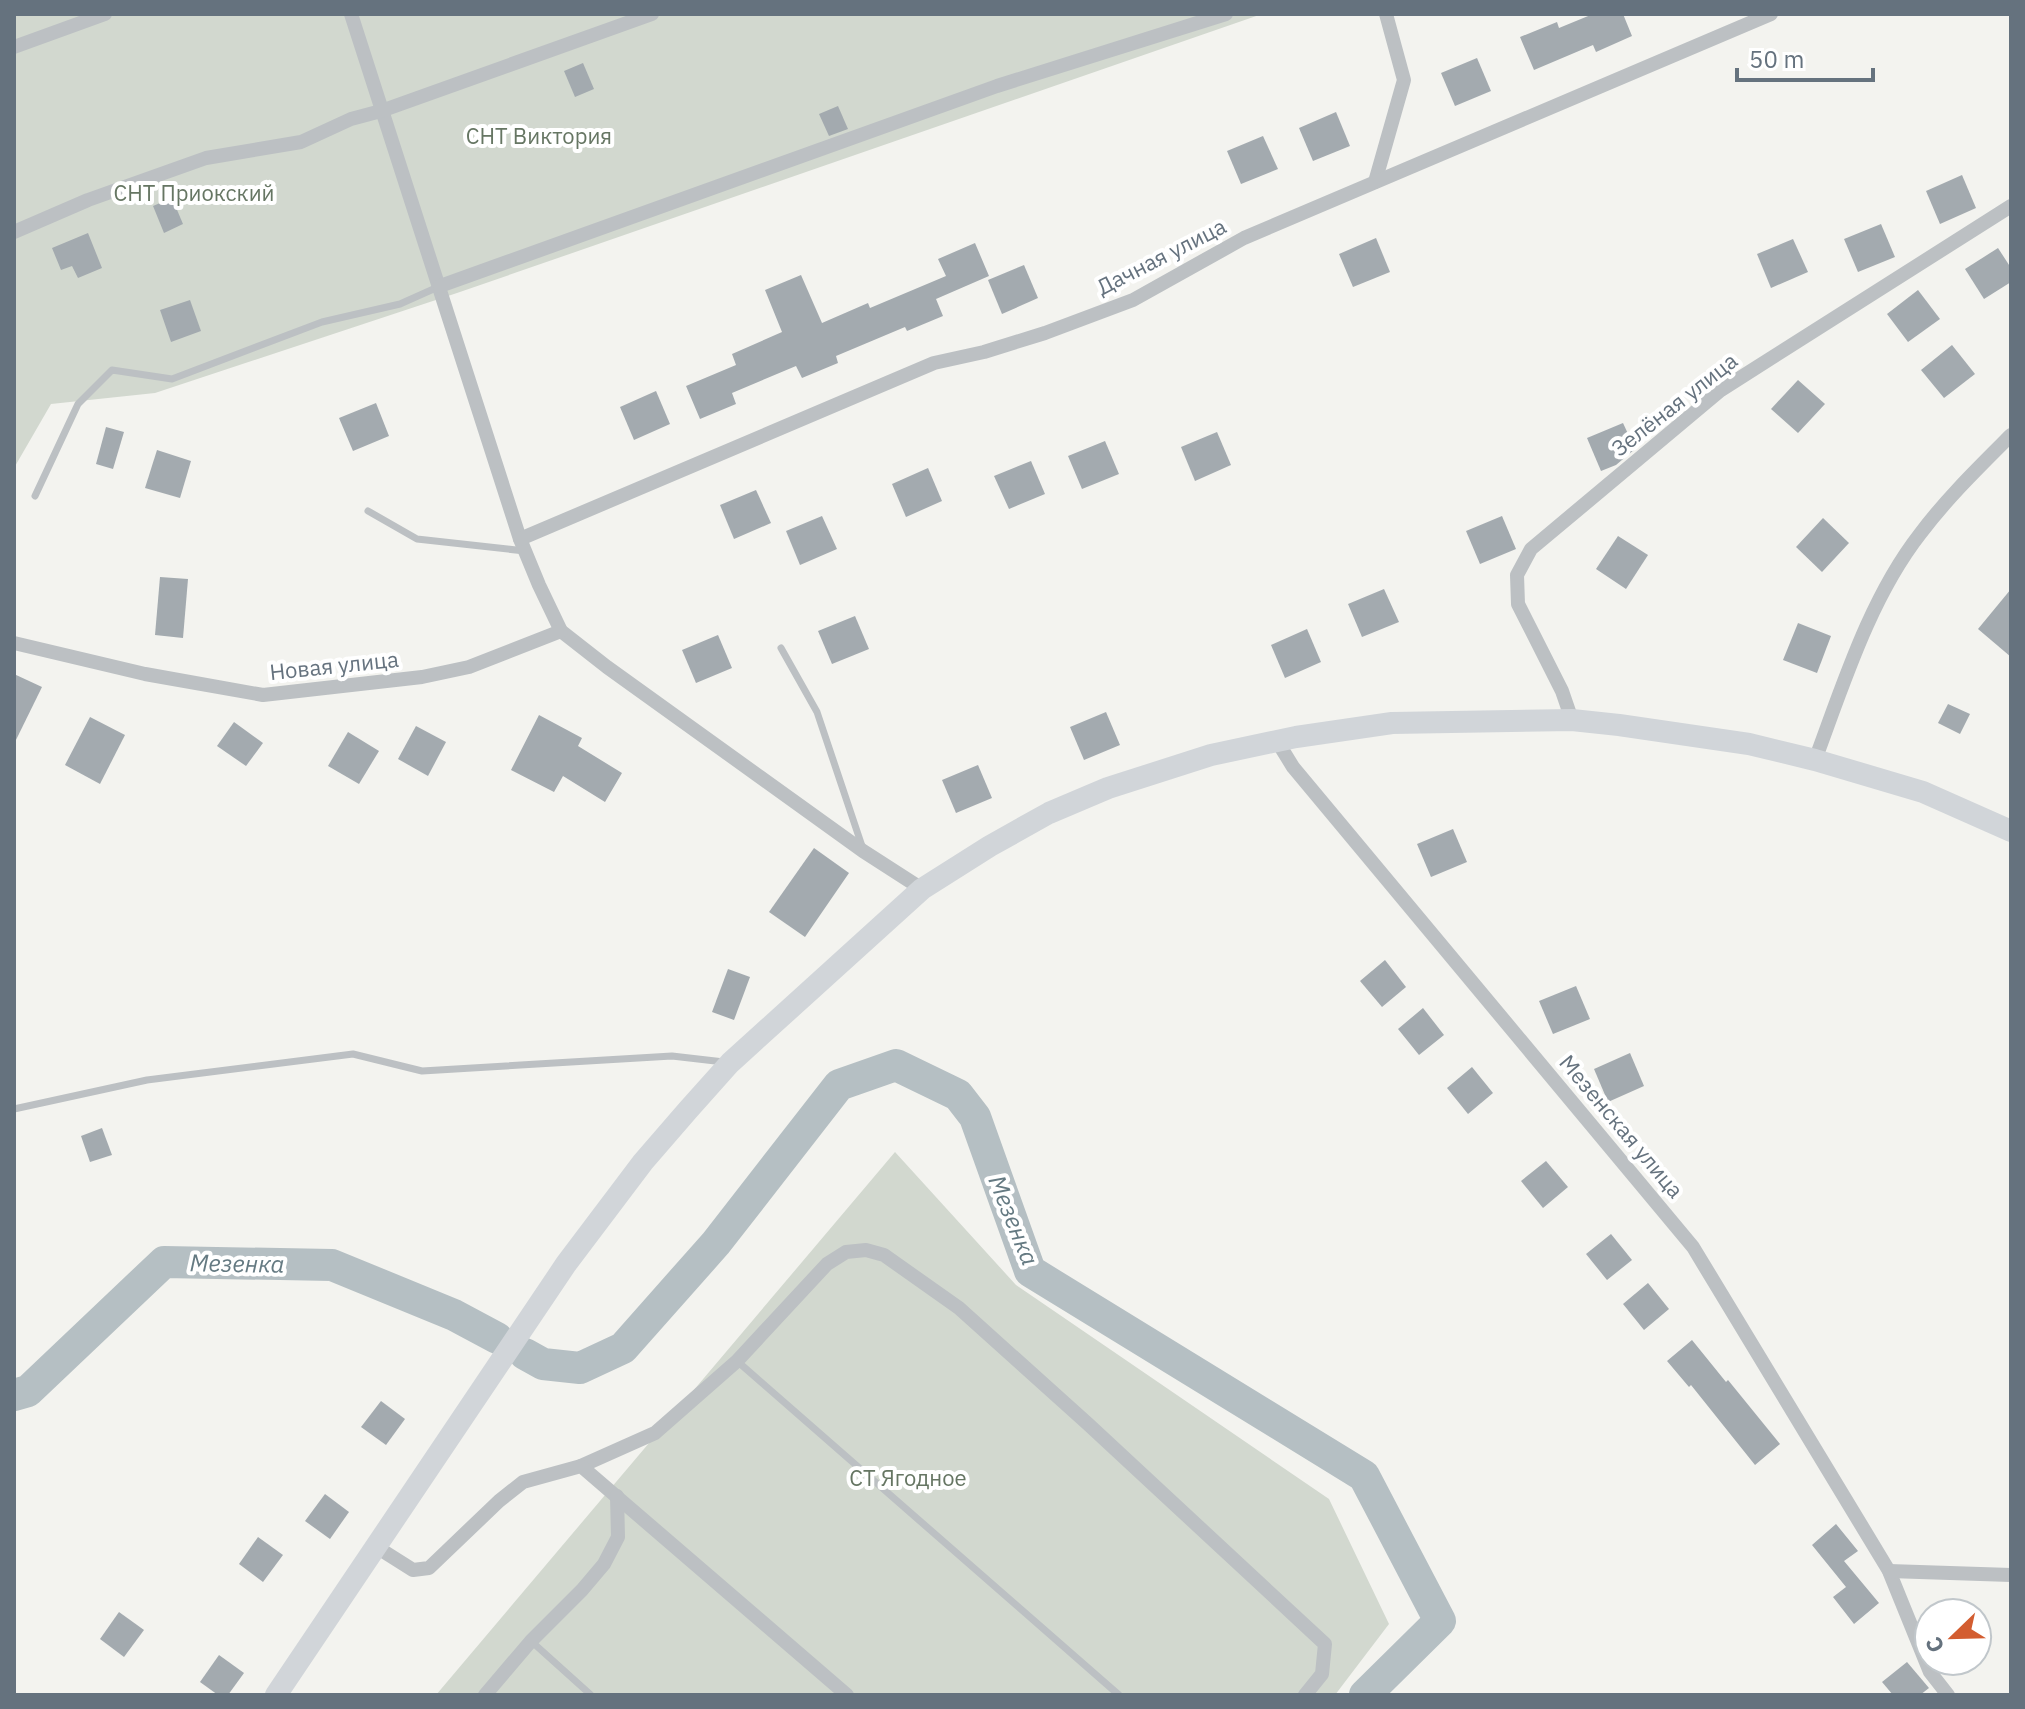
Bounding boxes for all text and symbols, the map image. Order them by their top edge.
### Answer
scale bar [1737,32,1873,82]
text: 50 m [1749,43,1804,75]
park label: СНТ Виктория [466,121,612,150]
park label: СНТ Приокский [113,178,275,207]
street label: Дачная улица [1091,211,1231,301]
street label: Зелёная улица [1605,346,1743,462]
street label: Новая улица [268,644,400,686]
street label: Мезенская улица [1553,1048,1691,1204]
water label: Мезенка [981,1170,1047,1270]
water label: Мезенка [189,1246,285,1280]
park label: СТ Ягодное [849,1463,967,1492]
north arrow [1913,1597,1993,1677]
text: С [1918,1633,1950,1657]

